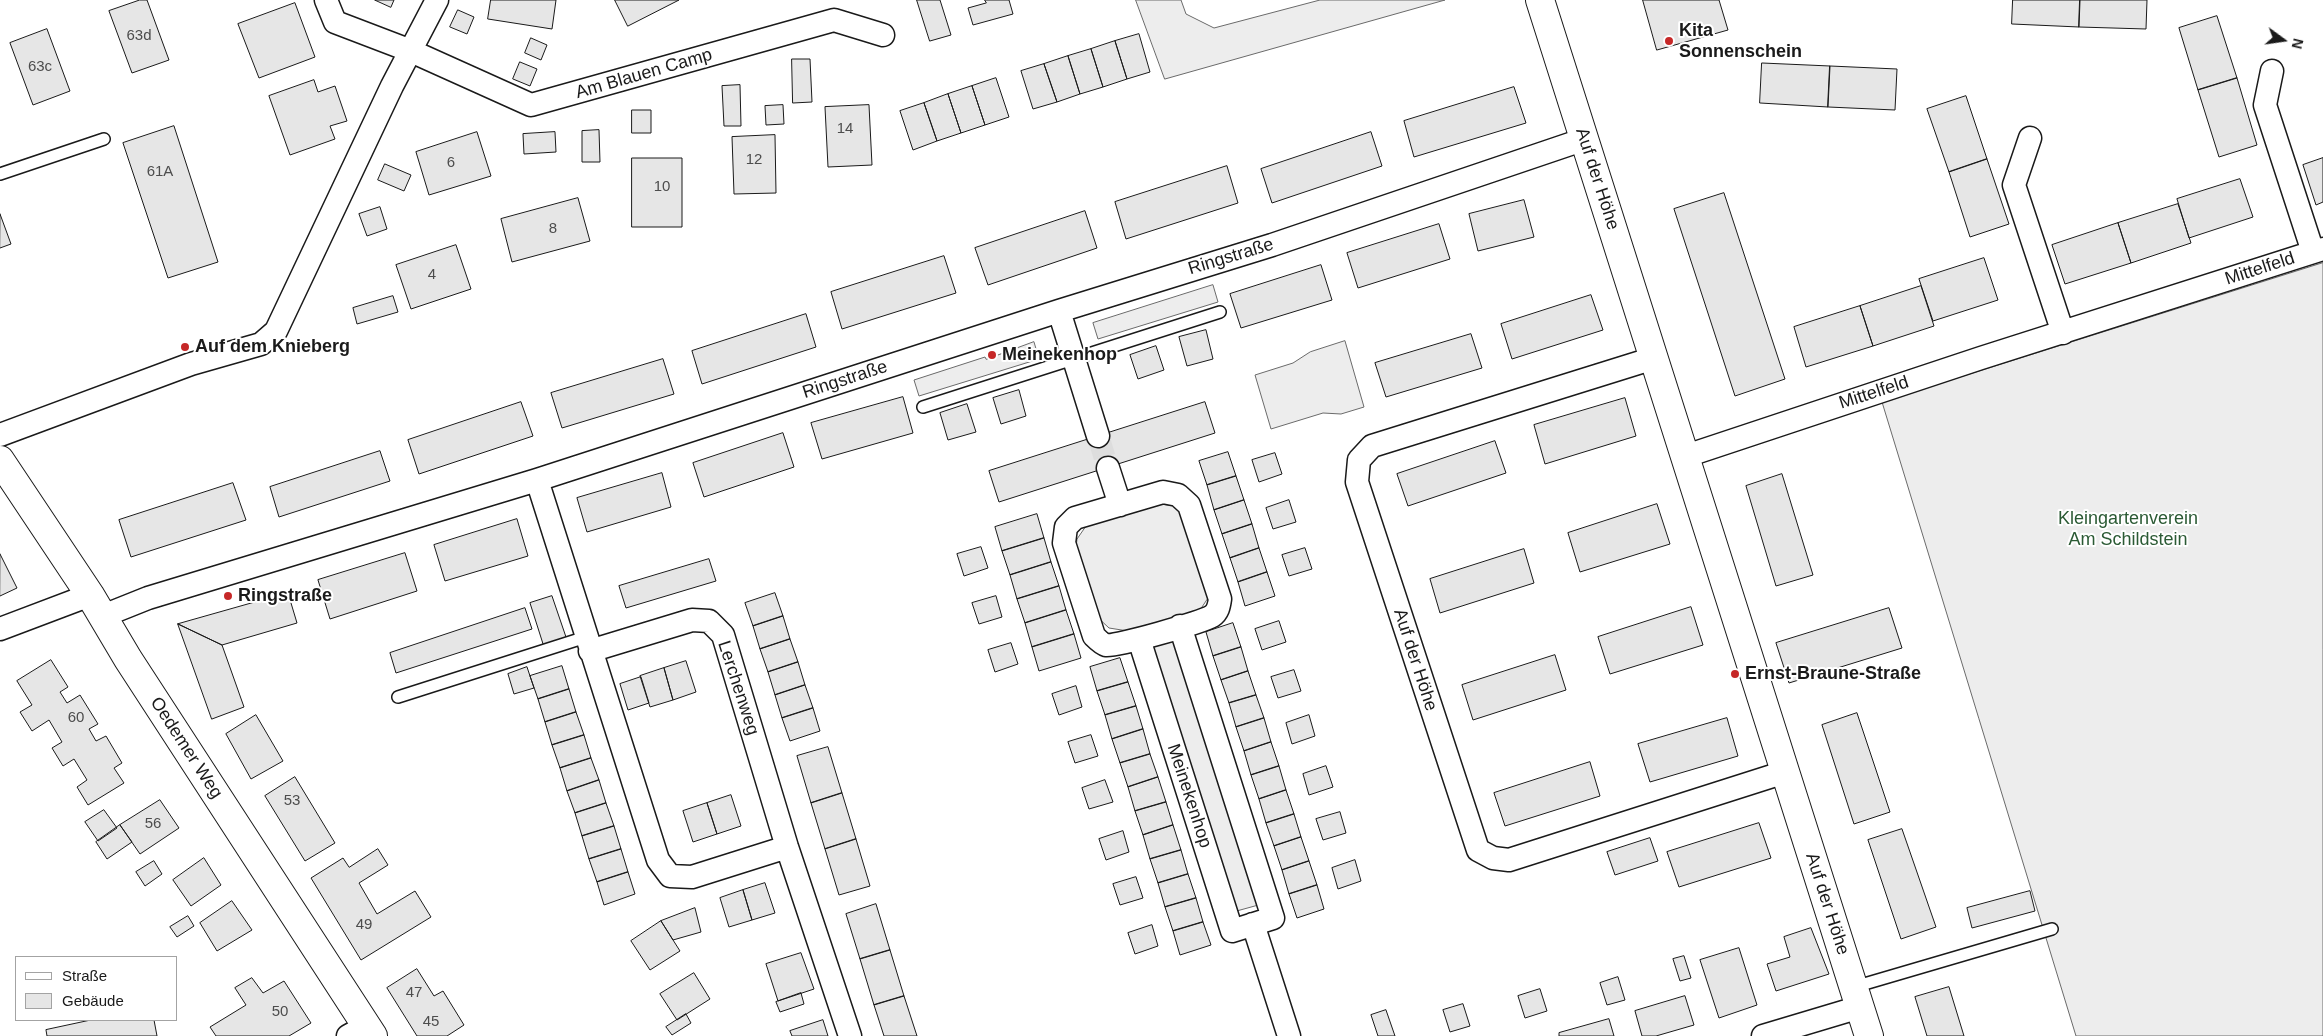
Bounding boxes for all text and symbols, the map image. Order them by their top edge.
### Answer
north arrow [2258,15,2308,65]
place label: Kita Sonnenschein [1679,20,1802,62]
house number: 63d [126,27,152,45]
marker: Kita Sonnenschein [1663,35,1675,47]
text: N [2289,37,2307,50]
street label: Am Blauen Camp [573,44,715,104]
house number: 63c [28,58,52,76]
house number: 14 [837,120,853,138]
street label: Auf der Höhe [1570,125,1624,233]
house number: 12 [746,151,762,169]
house number: 6 [447,154,455,172]
house number: 61A [147,163,173,181]
house number: 10 [654,178,670,196]
house number: 8 [549,220,557,238]
street label: Ringstraße [1186,234,1276,280]
street label: Mittelfeld [2222,248,2298,290]
house number: 4 [428,266,436,284]
place label: Auf dem Knieberg [195,336,350,358]
marker: Auf dem Knieberg [179,341,191,353]
place label: Meinekenhop [1002,344,1117,366]
marker: Meinekenhop [986,349,998,361]
street label: Ringstraße [800,356,890,404]
street label: Mittelfeld [1836,372,1912,414]
park label: Kleingartenverein Am Schildstein [2058,508,2198,550]
place label: Ringstraße [238,585,332,607]
marker: Ringstraße [222,590,234,602]
street label: Auf der Höhe [1388,606,1442,714]
street label: Lerchenweg [713,638,763,738]
place label: Ernst-Braune-Straße [1745,663,1921,685]
marker: Ernst-Braune-Straße [1729,668,1741,680]
street label: Oedemer Weg [145,693,227,803]
house number: 60 [68,709,84,727]
street label: Meinekenhop [1162,741,1216,851]
house number: 53 [284,792,300,810]
house number: 56 [145,815,161,833]
street label: Auf der Höhe [1800,850,1854,958]
house number: 49 [356,916,372,934]
legend [15,956,178,1021]
text: Straße [62,967,107,984]
house number: 47 [406,984,422,1002]
text: Gebäude [62,992,124,1009]
house number: 50 [272,1003,288,1021]
house number: 45 [423,1013,439,1031]

